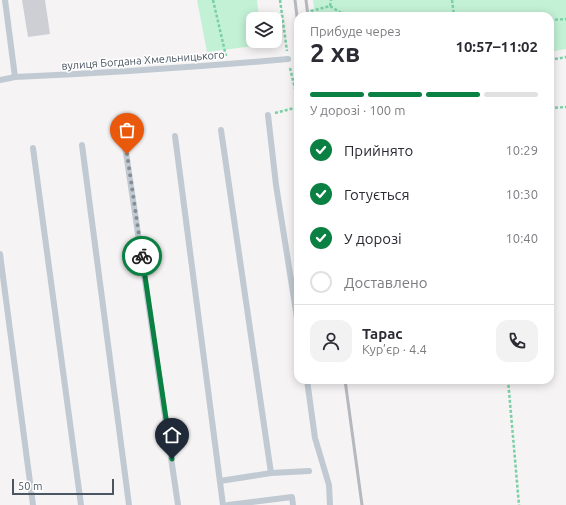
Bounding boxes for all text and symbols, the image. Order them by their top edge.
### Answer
map controls [246,12,282,48]
button: layers [246,12,282,48]
text: Прибуде через [310,24,401,38]
text: 2 хв [310,38,360,67]
text: 10:57–11:02 [455,38,538,55]
street label: вулиця Богдана Хмельницького [61,48,225,72]
text: У дорозі · 100 m [310,103,405,117]
pin [110,113,144,154]
icon: bag [116,119,138,141]
icon: check [310,139,332,161]
text: Прийнято [344,142,413,159]
text: 10:29 [505,143,538,157]
icon: check [310,183,332,205]
text: Готується [344,186,410,203]
text: 10:30 [505,187,538,201]
icon: check [310,227,332,249]
text: У дорозі [344,230,402,247]
text: 10:40 [505,231,538,245]
courier [122,236,162,276]
icon: bike [131,245,153,267]
text: Доставлено [344,274,428,291]
button: person [310,320,352,362]
button: phone [496,320,538,362]
text: Тарас [362,325,403,342]
text: Кур’єр · 4.4 [362,342,427,356]
pin [155,418,189,459]
icon: home [161,424,183,446]
scale bar [12,477,114,496]
text: 50 m [18,480,42,492]

